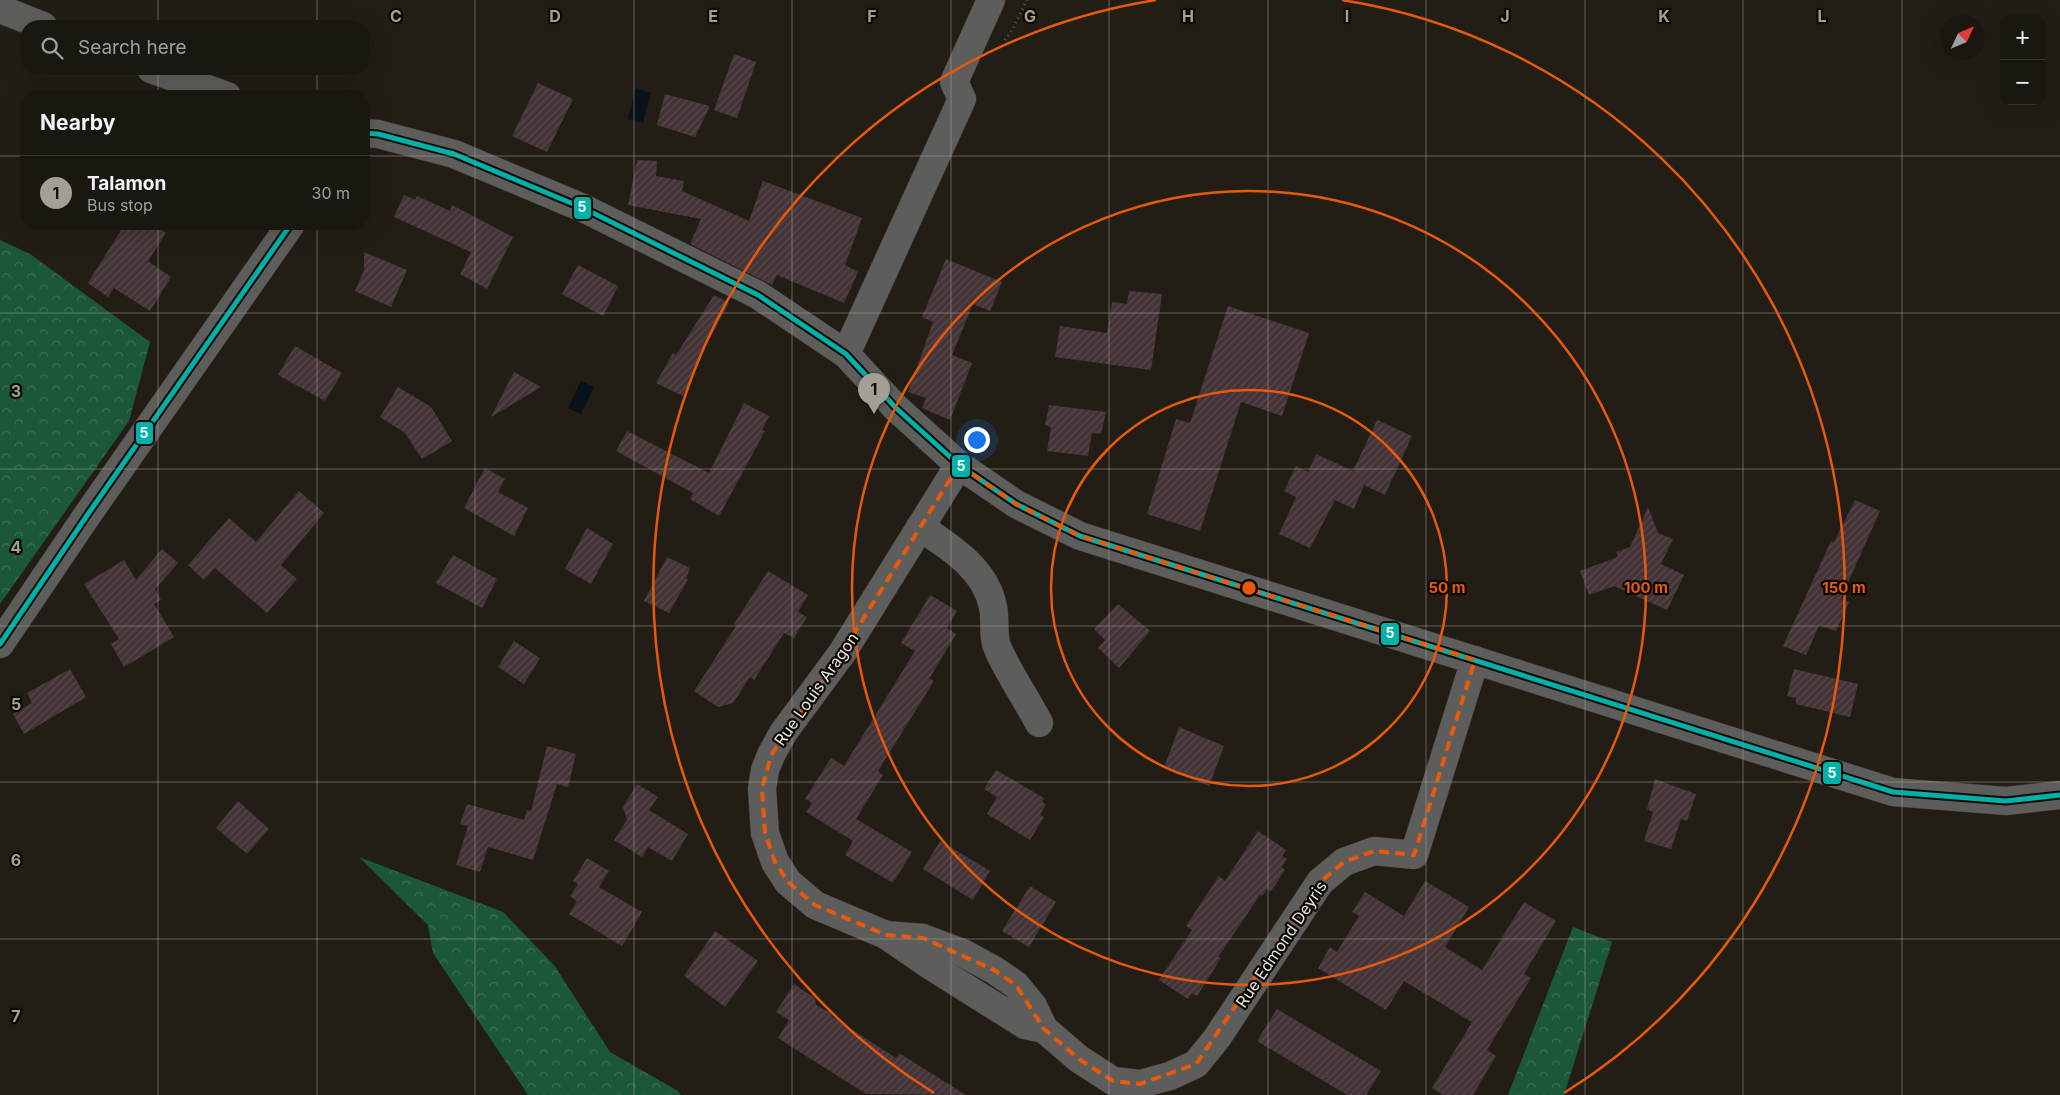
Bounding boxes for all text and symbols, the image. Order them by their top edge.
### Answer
text: C [390,6,402,26]
text: D [549,6,561,26]
text: E [708,6,718,26]
text: F [867,6,877,26]
text: G [1024,6,1036,26]
text: H [1182,6,1194,26]
text: I [1345,6,1349,26]
text: J [1500,6,1510,26]
text: K [1658,6,1670,26]
text: L [1817,6,1827,26]
north arrow [1940,15,1985,60]
map controls [2000,15,2045,105]
button: + [2000,15,2045,60]
search box [20,20,370,75]
icon: search [38,34,66,62]
text: Search here [78,36,187,59]
button: − [2000,60,2045,105]
text: Nearby [40,110,115,135]
text: Talamon [87,172,166,195]
text: 1 [53,183,59,203]
text: 30 m [312,183,350,203]
text: Bus stop [87,195,153,215]
line badge: 5 [573,196,592,220]
text: 5 [578,198,587,215]
pin: 1 [858,373,890,414]
text: 3 [11,381,21,401]
line badge: 5 [135,421,154,445]
text: 5 [140,424,149,441]
your location [964,427,990,453]
line badge: 5 [951,454,971,478]
text: 5 [957,457,966,474]
text: 4 [11,537,22,557]
text: 50 m [1429,578,1465,597]
text: 100 m [1624,578,1668,597]
text: 150 m [1822,578,1866,597]
centre of rings [1240,579,1258,597]
line badge: 5 [1380,622,1400,646]
text: 5 [1386,624,1395,641]
street label: Rue Louis Aragon [770,629,862,749]
text: 5 [11,694,21,714]
line badge: 5 [1822,761,1842,785]
text: 5 [1828,764,1837,781]
text: 6 [11,850,21,870]
street label: Rue Edmond Deyris [1231,877,1331,1011]
text: 7 [11,1006,21,1026]

